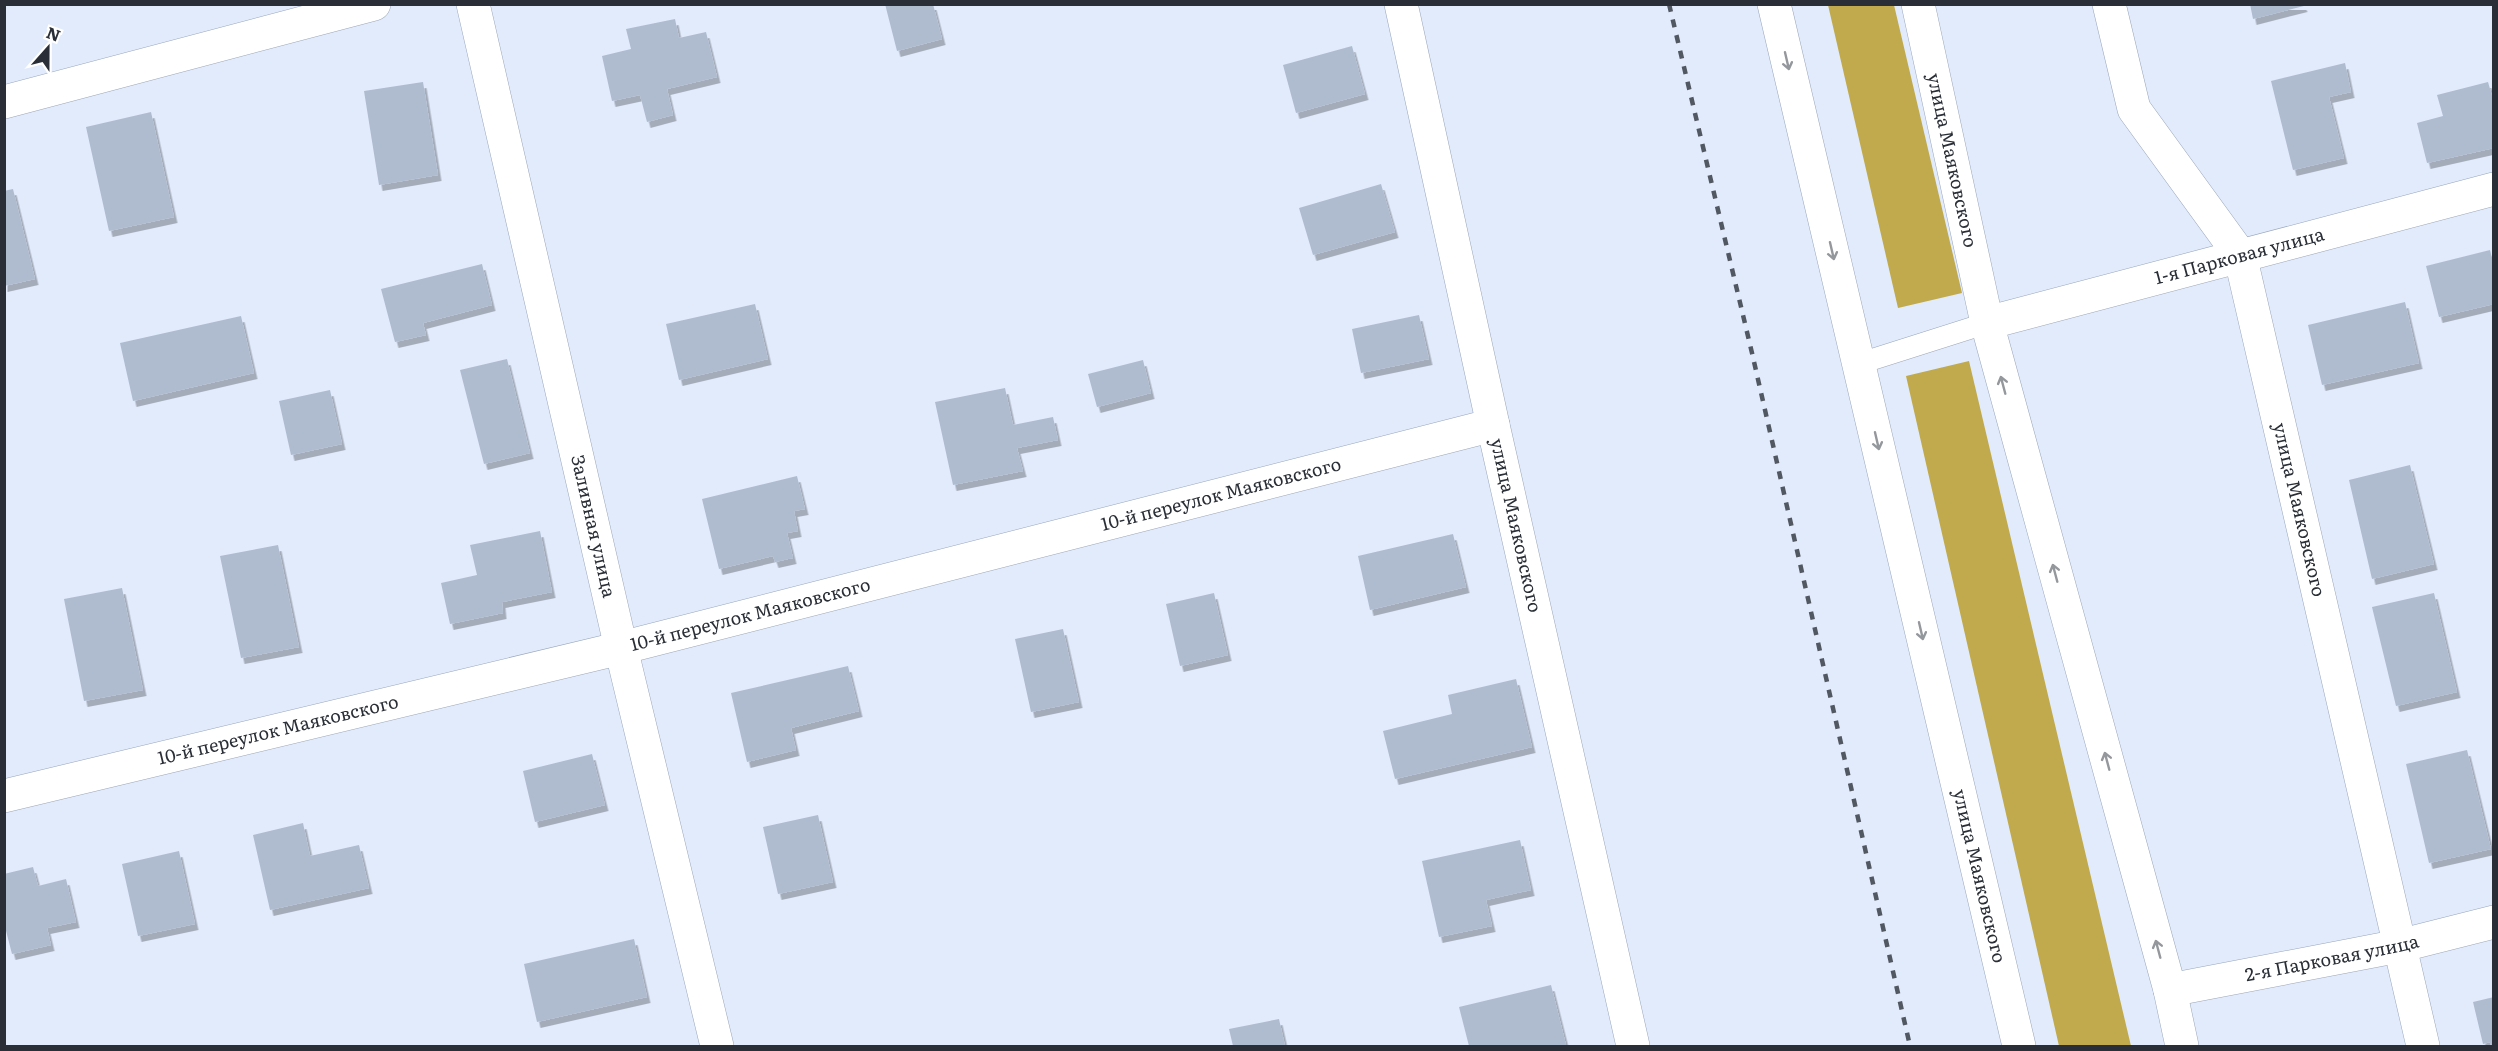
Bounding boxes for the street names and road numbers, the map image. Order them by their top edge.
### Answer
street label: улица Маяковского [1921,70,1985,250]
street label: 1-я Парковая улица [2151,219,2327,290]
street label: улица Маяковского [2267,420,2334,599]
street label: улица Маяковского [1484,435,1550,615]
street label: 10-й переулок Маяковского [1098,449,1344,537]
street label: Заливная улица [565,452,624,600]
street label: 10-й переулок Маяковского [627,570,873,657]
street label: 10-й переулок Маяковского [155,687,401,771]
street label: улица Маяковского [1947,786,2014,966]
street label: 2-я Парковая улица [2243,926,2422,987]

